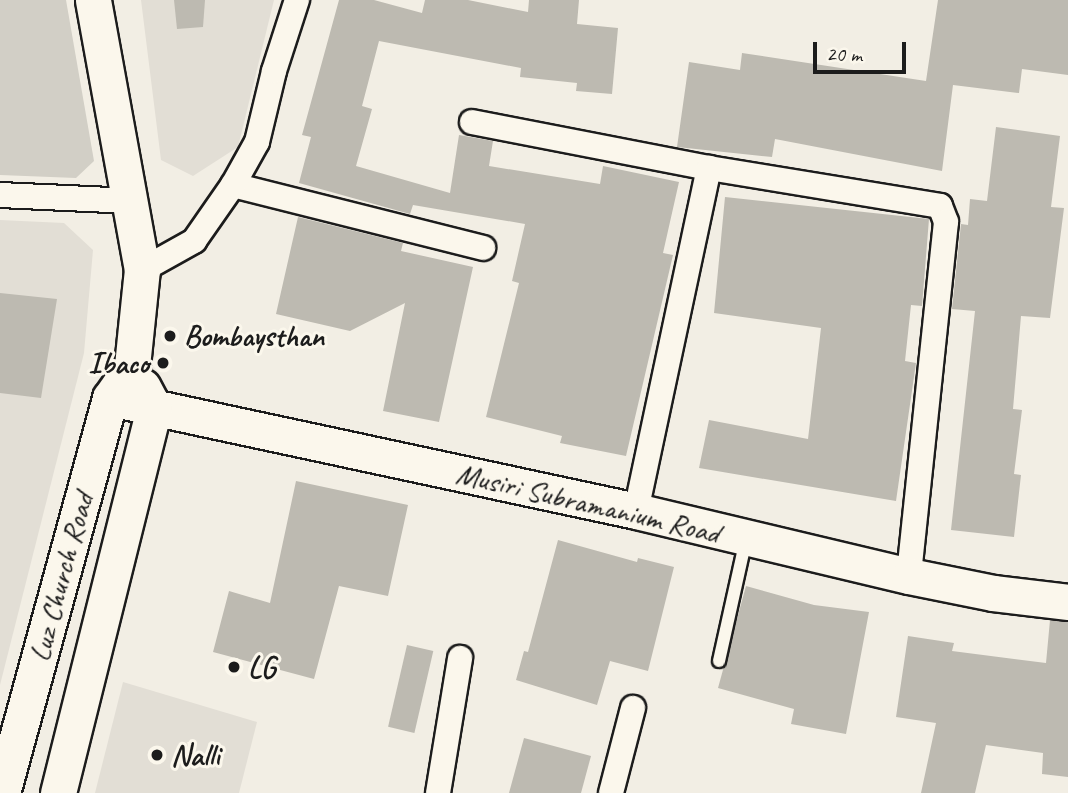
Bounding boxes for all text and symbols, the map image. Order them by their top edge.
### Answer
scale bar [816,28,909,72]
text: 20 m [826,41,862,67]
place label: Bombaysthan [184,318,324,354]
marker: Bombaysthan [162,328,178,344]
place label: Ibaco [88,345,149,381]
marker: Ibaco [155,355,171,371]
street label: Musiri Subramanium Road [454,455,722,551]
street label: Luz Church Road [21,489,101,665]
place label: LG [248,649,275,685]
marker: LG [226,659,242,675]
place label: Nalli [171,737,220,773]
marker: Nalli [149,747,165,763]

